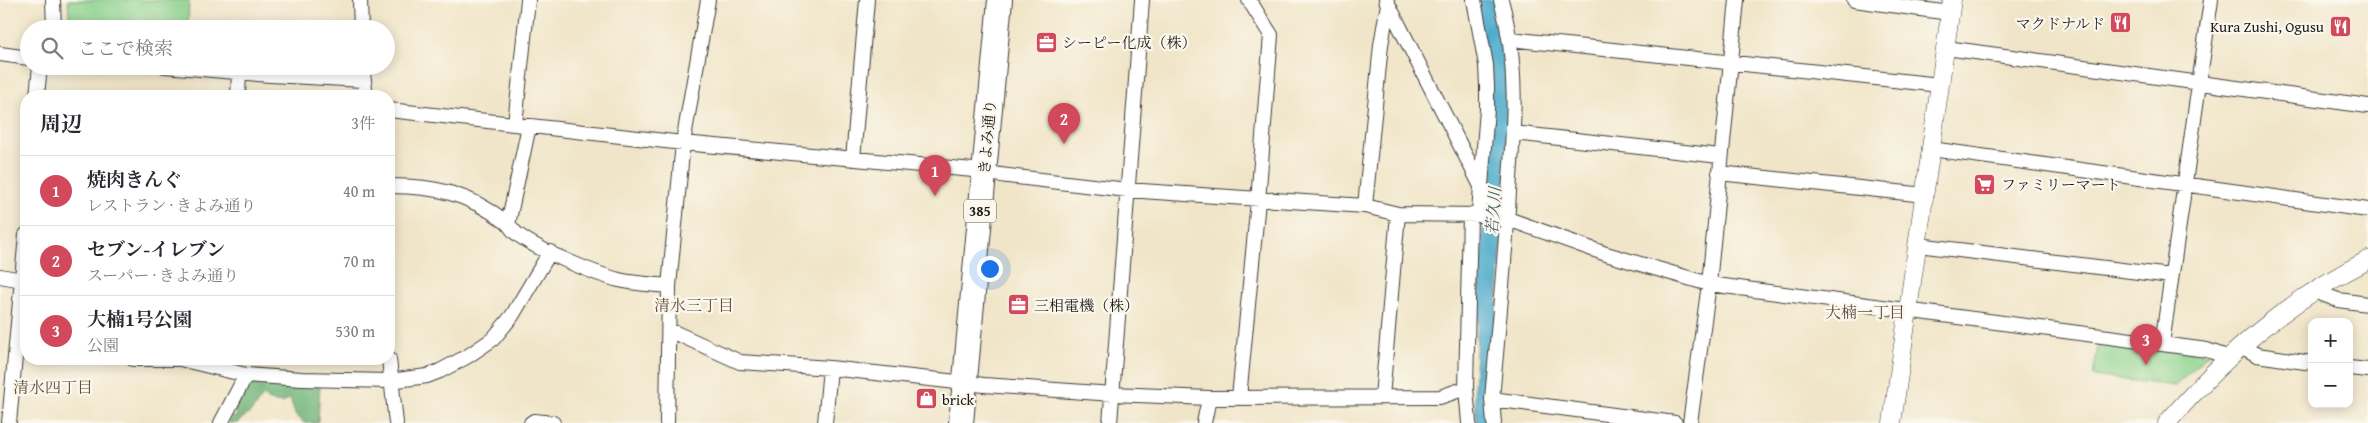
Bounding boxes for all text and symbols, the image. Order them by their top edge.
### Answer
restaurant icon: マクドナルド [2109,11,2133,35]
place label: マクドナルド [2016,13,2105,34]
restaurant icon: Kura Zushi, Ogusu [2328,14,2352,38]
place label: Kura Zushi, Ogusu [2210,16,2325,37]
search box [20,20,395,75]
office icon: シーピー化成（株） [1034,30,1058,54]
place label: シーピー化成（株） [1062,32,1196,53]
icon: search [38,34,66,62]
text: ここで検索 [78,34,173,62]
street label: きよみ通り [973,99,1001,175]
pin: 2 [1048,103,1080,144]
text: 周辺 [40,108,82,139]
text: 3件 [351,111,375,135]
pin: 1 [919,155,951,196]
text: 焼肉きんぐ [87,165,182,193]
supermarket icon: ファミリーマート [1973,172,1997,196]
place label: ファミリーマート [2001,174,2121,195]
text: 1 [52,179,60,203]
text: 40 m [343,179,375,203]
water label: 若久川 [1479,184,1507,236]
text: レストラン · きよみ通り [87,193,256,217]
road number: 385 [964,200,996,222]
text: セブン-イレブン [87,235,225,263]
text: 2 [52,249,60,273]
text: 70 m [343,249,375,273]
your location [977,256,1003,282]
text: スーパー · きよみ通り [87,263,239,287]
district label: 清水三丁目 [654,293,734,317]
office icon: 三相電機（株） [1006,293,1030,317]
place label: 三相電機（株） [1034,295,1139,316]
district label: 大楠一丁目 [1825,300,1905,324]
text: 大楠1号公園 [87,305,192,333]
map controls [2308,318,2353,408]
button: + [2308,318,2353,363]
text: 3 [52,319,60,343]
text: 530 m [335,319,375,343]
pin: 3 [2130,324,2162,365]
text: 公園 [87,333,119,357]
button: − [2308,363,2353,408]
district label: 清水四丁目 [13,375,93,399]
shop icon: brick [914,387,938,411]
place label: brick [942,389,975,410]

